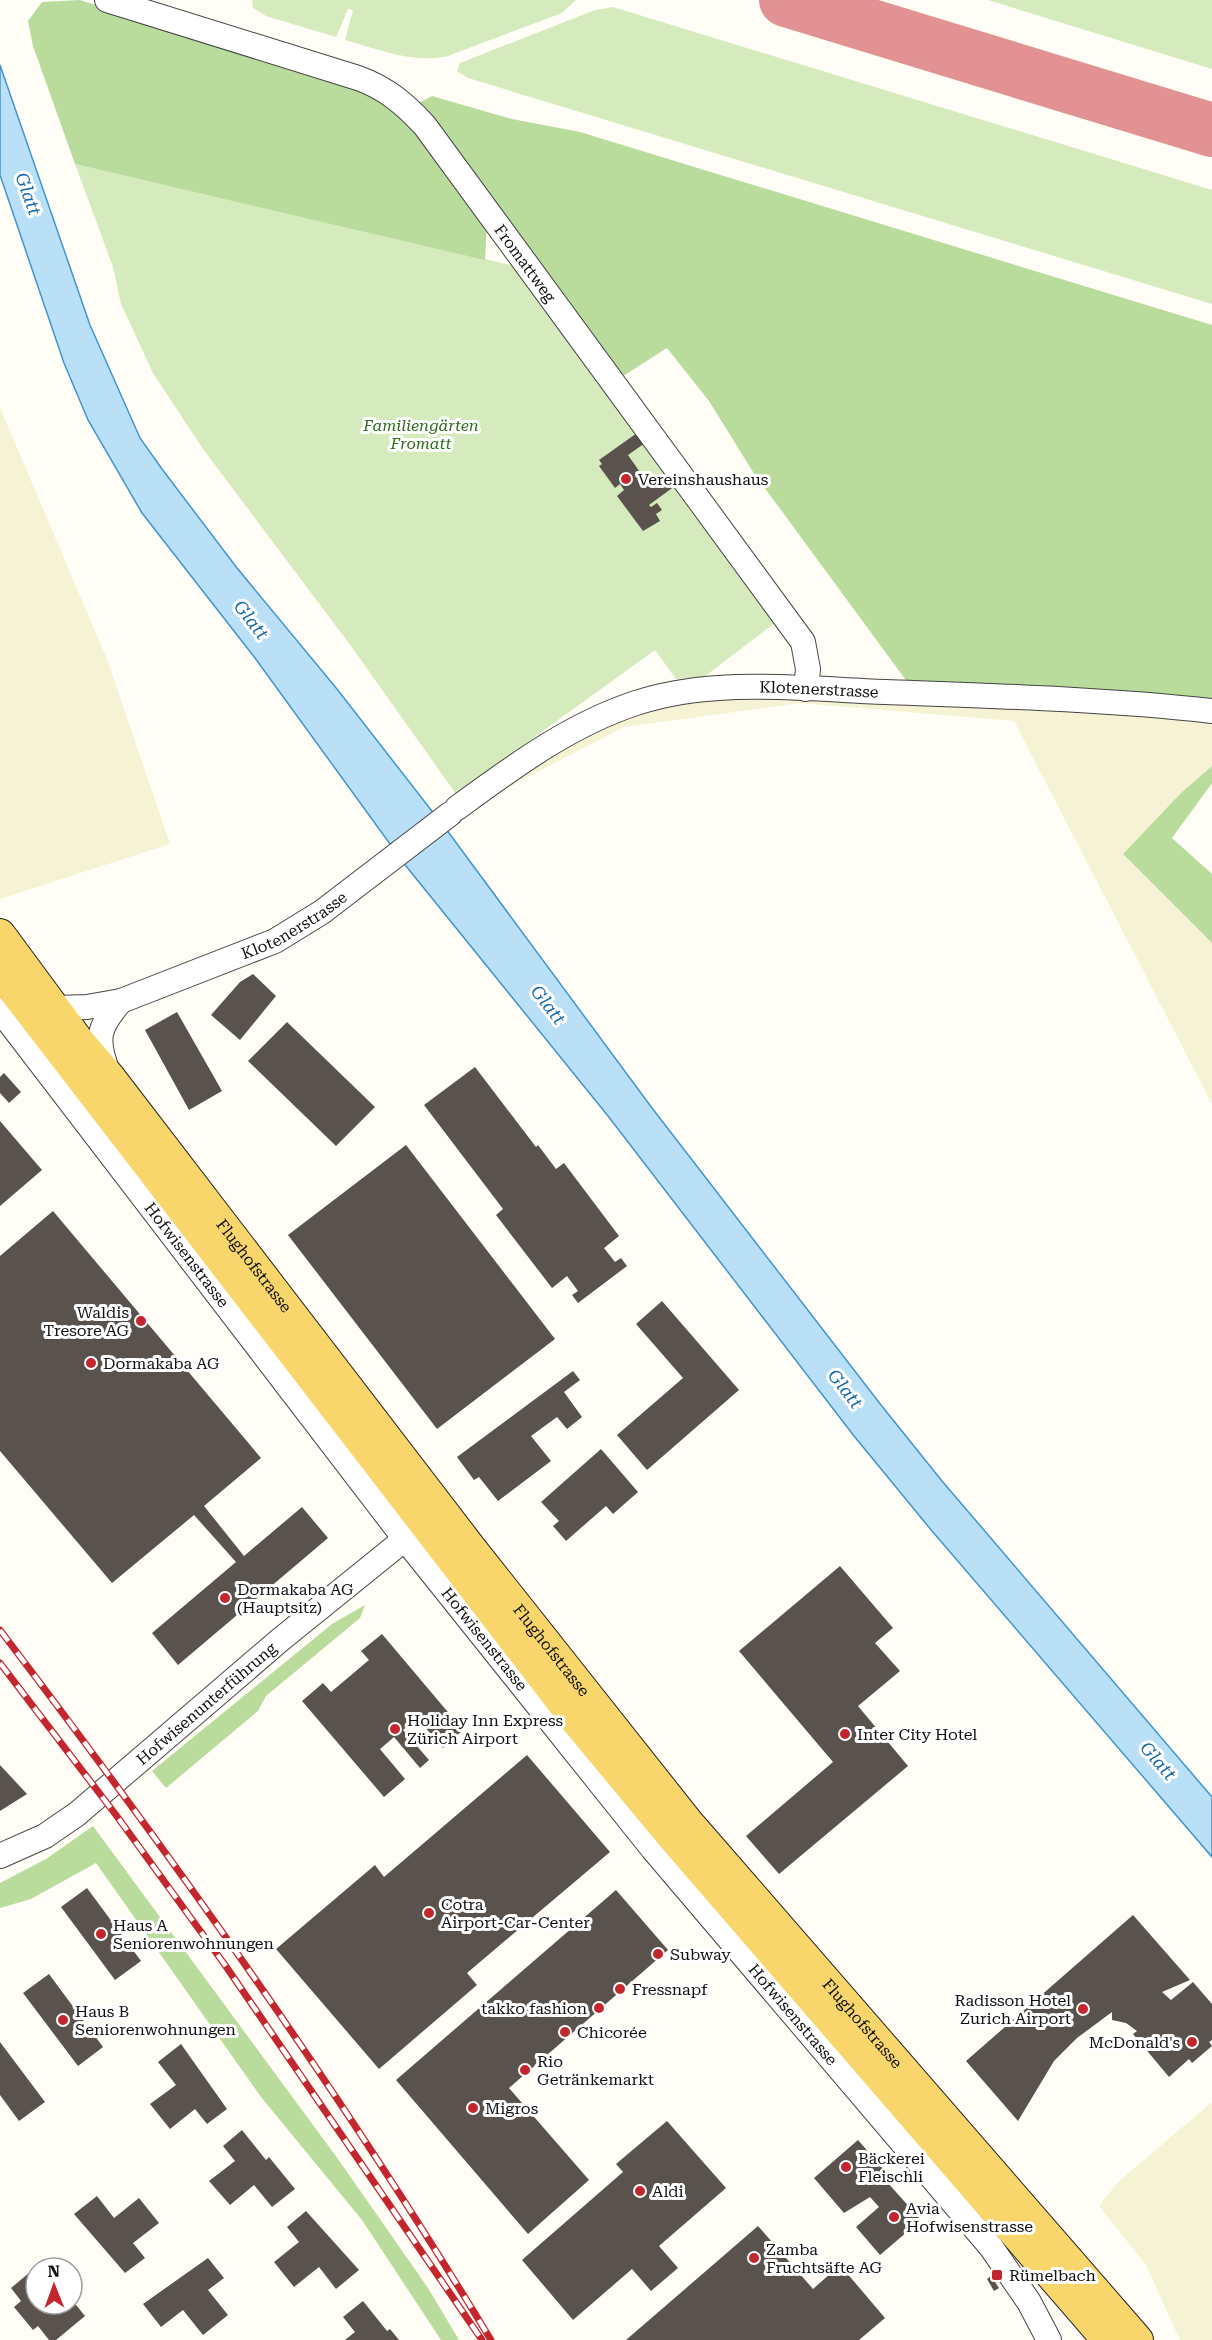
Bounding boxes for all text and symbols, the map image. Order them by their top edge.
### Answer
water label: Glatt [11,170,46,218]
street label: Fromattweg [490,221,560,307]
park label: Familiengärten Fromatt [362,416,479,453]
place label: Vereinshaushaus [638,470,769,489]
marker: Vereinshaushaus [619,472,633,486]
water label: Glatt [230,596,273,644]
street label: Klotenerstrasse [759,678,879,702]
street label: Klotenerstrasse [239,887,351,963]
water label: Glatt [527,981,570,1029]
street label: Hofwisenstrasse [141,1199,233,1311]
street label: Flughofstrasse [212,1215,296,1316]
place label: Waldis Tresore AG [43,1303,130,1340]
marker: Waldis Tresore AG [134,1314,148,1328]
place label: Dormakaba AG [103,1354,220,1373]
marker: Dormakaba AG [84,1356,98,1370]
water label: Glatt [824,1365,867,1413]
place label: Dormakaba AG (Hauptsitz) [237,1580,354,1617]
street label: Hofwisenstrasse [437,1584,532,1695]
marker: Dormakaba AG (Hauptsitz) [218,1591,232,1605]
street label: Flughofstrasse [509,1600,594,1700]
street label: Hofwisenunterführung [132,1638,281,1769]
place label: Holiday Inn Express Zürich Airport [407,1711,563,1748]
marker: Holiday Inn Express Zürich Airport [388,1722,402,1736]
place label: Inter City Hotel [857,1725,977,1744]
marker: Inter City Hotel [838,1727,852,1741]
water label: Glatt [1136,1737,1181,1784]
place label: Cotra Airport-Car-Center [441,1895,590,1932]
marker: Cotra Airport-Car-Center [422,1906,436,1920]
place label: Haus A Seniorenwohnungen [113,1916,274,1953]
marker: Haus A Seniorenwohnungen [94,1927,108,1941]
place label: Subway [670,1945,731,1964]
marker: Subway [651,1947,665,1961]
street label: Hofwisenstrasse [744,1960,841,2069]
street label: Flughofstrasse [818,1975,907,2072]
place label: Fressnapf [632,1980,708,1999]
marker: Fressnapf [613,1982,627,1996]
place label: Radisson Hotel Zurich Airport [954,1991,1071,2028]
place label: takko fashion [481,1999,587,2018]
marker: takko fashion [592,2001,606,2015]
place label: Haus B Seniorenwohnungen [75,2002,236,2039]
marker: Radisson Hotel Zurich Airport [1076,2002,1090,2016]
marker: Haus B Seniorenwohnungen [56,2013,70,2027]
place label: Chicorée [577,2023,647,2042]
marker: Chicorée [558,2025,572,2039]
place label: McDonald's [1089,2033,1180,2052]
marker: McDonald's [1185,2035,1199,2049]
place label: Rio Getränkemarkt [537,2052,654,2089]
marker: Rio Getränkemarkt [518,2063,532,2077]
place label: Migros [485,2099,539,2118]
marker: Migros [466,2101,480,2115]
place label: Bäckerei Fleischli [858,2149,925,2186]
marker: Bäckerei Fleischli [839,2160,853,2174]
place label: Aldi [652,2182,684,2201]
marker: Aldi [633,2184,647,2198]
place label: Avia Hofwisenstrasse [906,2199,1033,2236]
marker: Avia Hofwisenstrasse [887,2210,901,2224]
place label: Zamba Fruchtsäfte AG [766,2240,883,2277]
marker: Zamba Fruchtsäfte AG [747,2251,761,2265]
north arrow [24,2256,84,2316]
text: N [47,2262,60,2281]
place label: Rümelbach [1009,2266,1096,2285]
marker: Rümelbach [990,2268,1004,2282]

